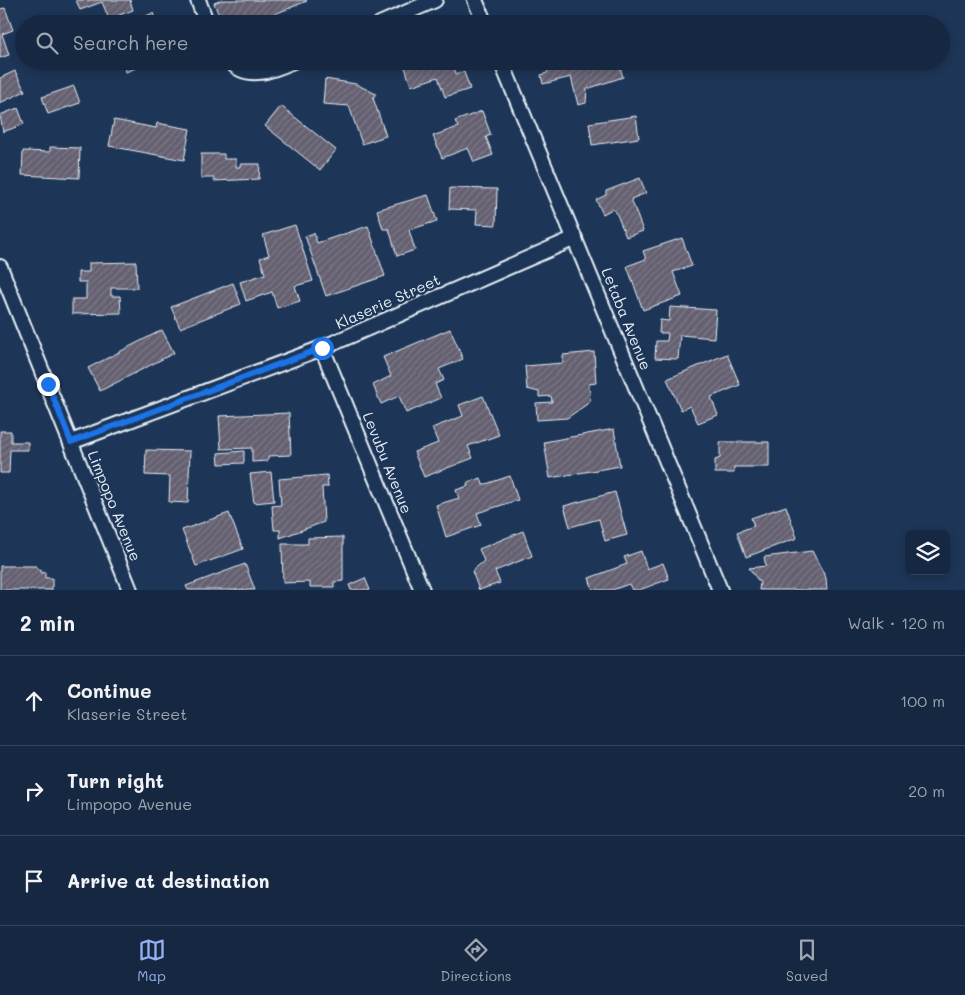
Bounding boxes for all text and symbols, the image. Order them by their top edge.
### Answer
search box [15,15,950,70]
icon: search [33,29,61,57]
text: Search here [73,30,189,55]
street label: Letaba Avenue [597,264,657,373]
street label: Klaserie Street [332,269,443,333]
route start [311,337,334,360]
route end [37,373,60,396]
street label: Levubu Avenue [358,409,417,516]
street label: Limpopo Avenue [84,447,146,564]
map controls [905,530,950,575]
button: layers [905,530,950,575]
text: 2 min [20,609,75,636]
text: Walk · 120 m [847,612,945,633]
text: Continue [67,678,152,703]
icon: ahead [20,687,48,715]
text: 100 m [900,690,945,711]
text: Klaserie Street [67,703,187,724]
text: Turn right [67,768,164,793]
icon: right [20,777,48,805]
text: 20 m [908,780,945,801]
text: Limpopo Avenue [67,793,192,814]
icon: arrive [20,867,48,895]
text: Arrive at destination [67,868,270,893]
tab: Map [137,936,166,985]
tab: Directions [440,936,512,985]
tab: Saved [786,936,828,985]

